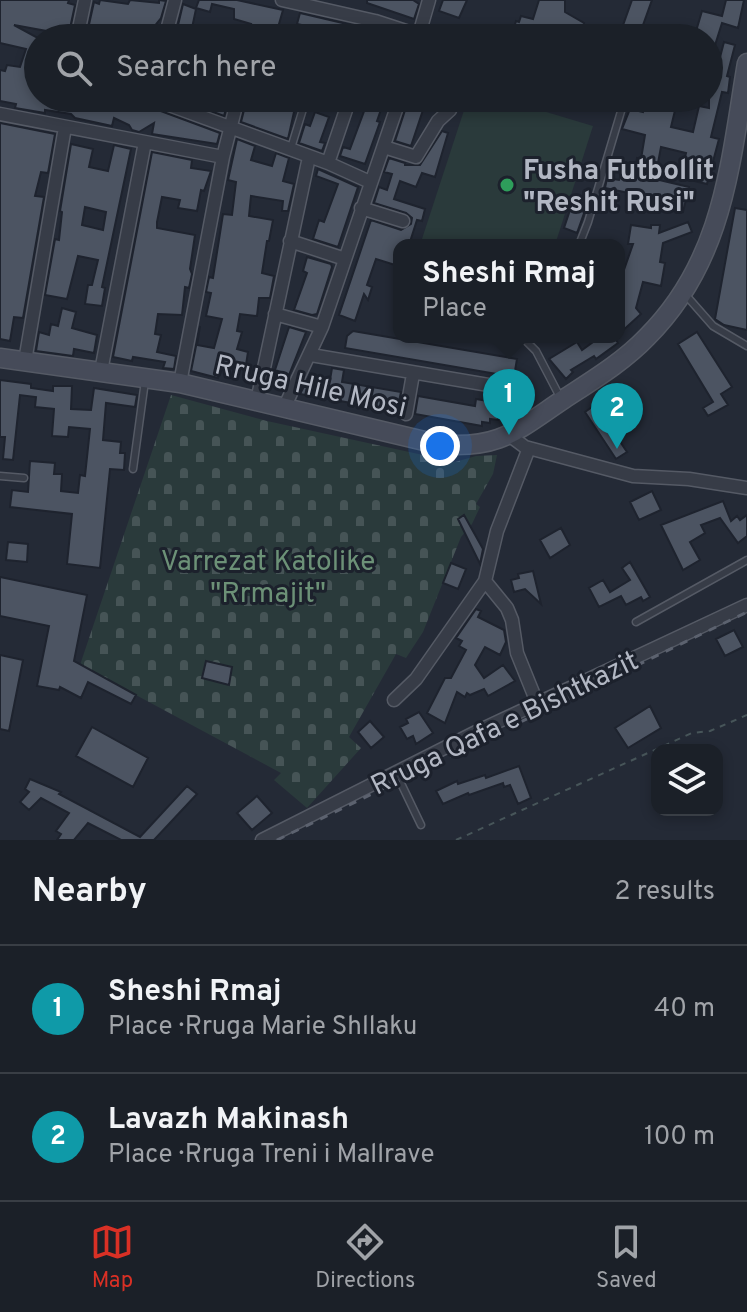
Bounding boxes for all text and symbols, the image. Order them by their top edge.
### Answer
search box [24,24,723,112]
icon: search [52,46,96,90]
text: Search here [116,50,276,87]
place label: Fusha Futbollit "Reshit Rusi" [523,154,714,222]
marker: Fusha Futbollit "Reshit Rusi" [498,176,516,194]
popup [393,239,625,343]
text: Sheshi Rmaj [422,256,596,293]
text: Place [422,293,487,326]
street label: Rruga Hile Mosi [211,348,410,428]
pin: 1 [483,369,535,435]
pin: 2 [591,383,643,449]
your location [420,426,460,466]
park label: Varrezat Katolike "Rrmajit" [161,545,375,613]
street label: Rruga Qafa e Bishtkazit [365,644,645,805]
map controls [651,744,723,816]
button: layers [651,744,723,816]
text: Nearby [32,871,147,914]
text: 2 results [615,876,715,909]
text: Sheshi Rmaj [108,974,281,1011]
text: 1 [53,993,63,1026]
text: 40 m [654,993,715,1026]
text: Place · Rruga Marie Shllaku [108,1011,417,1044]
text: Lavazh Makinash [108,1102,349,1139]
text: 2 [50,1121,66,1154]
text: 100 m [644,1121,715,1154]
text: Place · Rruga Treni i Mallrave [108,1139,434,1172]
tab: Map [90,1220,134,1295]
tab: Directions [315,1220,415,1295]
tab: Saved [596,1220,657,1295]

